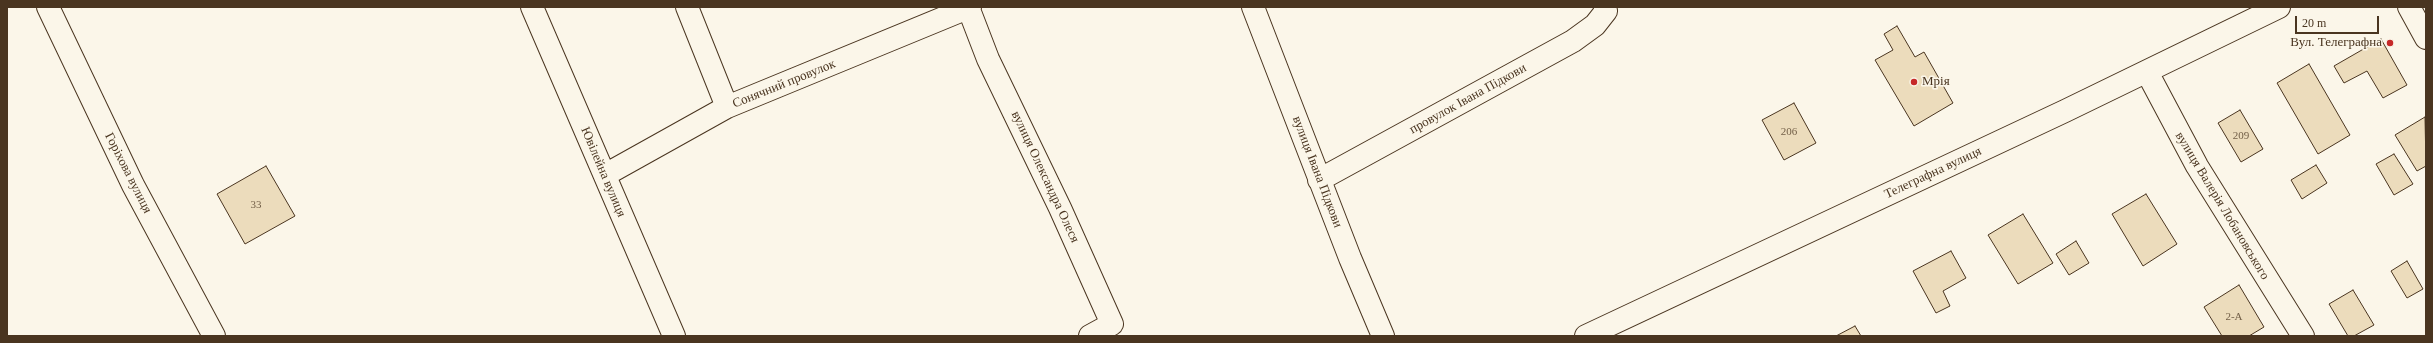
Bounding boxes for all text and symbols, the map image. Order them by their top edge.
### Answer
scale bar [2297,8,2381,34]
text: 20 m [2302,16,2326,30]
place label: Вул. Телеграфна [2290,35,2382,51]
marker: Вул. Телеграфна [2385,38,2395,48]
street label: Сонячний провулок [730,56,838,112]
street label: провулок Івана Підкови [1407,60,1529,138]
place label: Мрія [1922,74,1950,90]
marker: Мрія [1909,77,1919,87]
street label: вулиця Олександра Олеся [1008,109,1082,245]
street label: вулиця Івана Підкови [1289,114,1345,230]
street label: Ювілейна вулиця [577,125,629,219]
house number: 206 [1781,125,1797,139]
street label: вулиця Валерія Лобановського [2172,129,2272,283]
house number: 209 [2233,129,2249,143]
street label: Горіхова вулиця [101,130,155,216]
street label: Телеграфна вулиця [1882,144,1984,202]
house number: 33 [250,198,262,212]
house number: 2-А [2225,310,2243,324]

